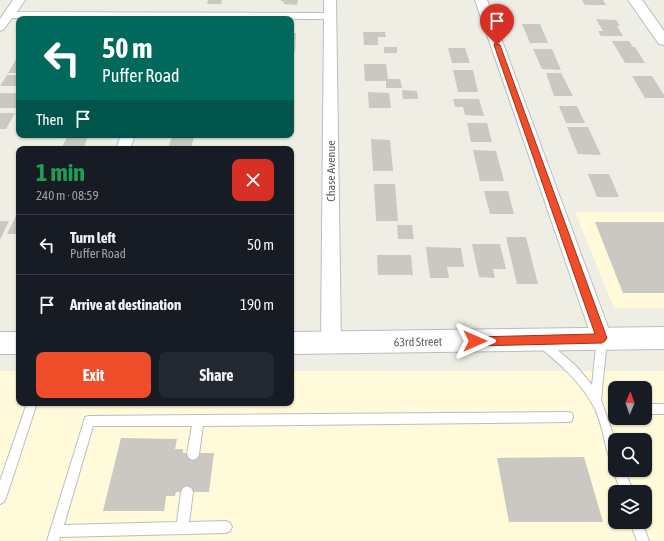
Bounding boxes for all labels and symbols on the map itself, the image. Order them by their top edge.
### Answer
pin [480,4,514,45]
street label: Chase Avenue [324,140,338,202]
position arrow [454,320,496,362]
street label: 63rd Street [394,335,443,349]
north arrow [608,381,652,425]

